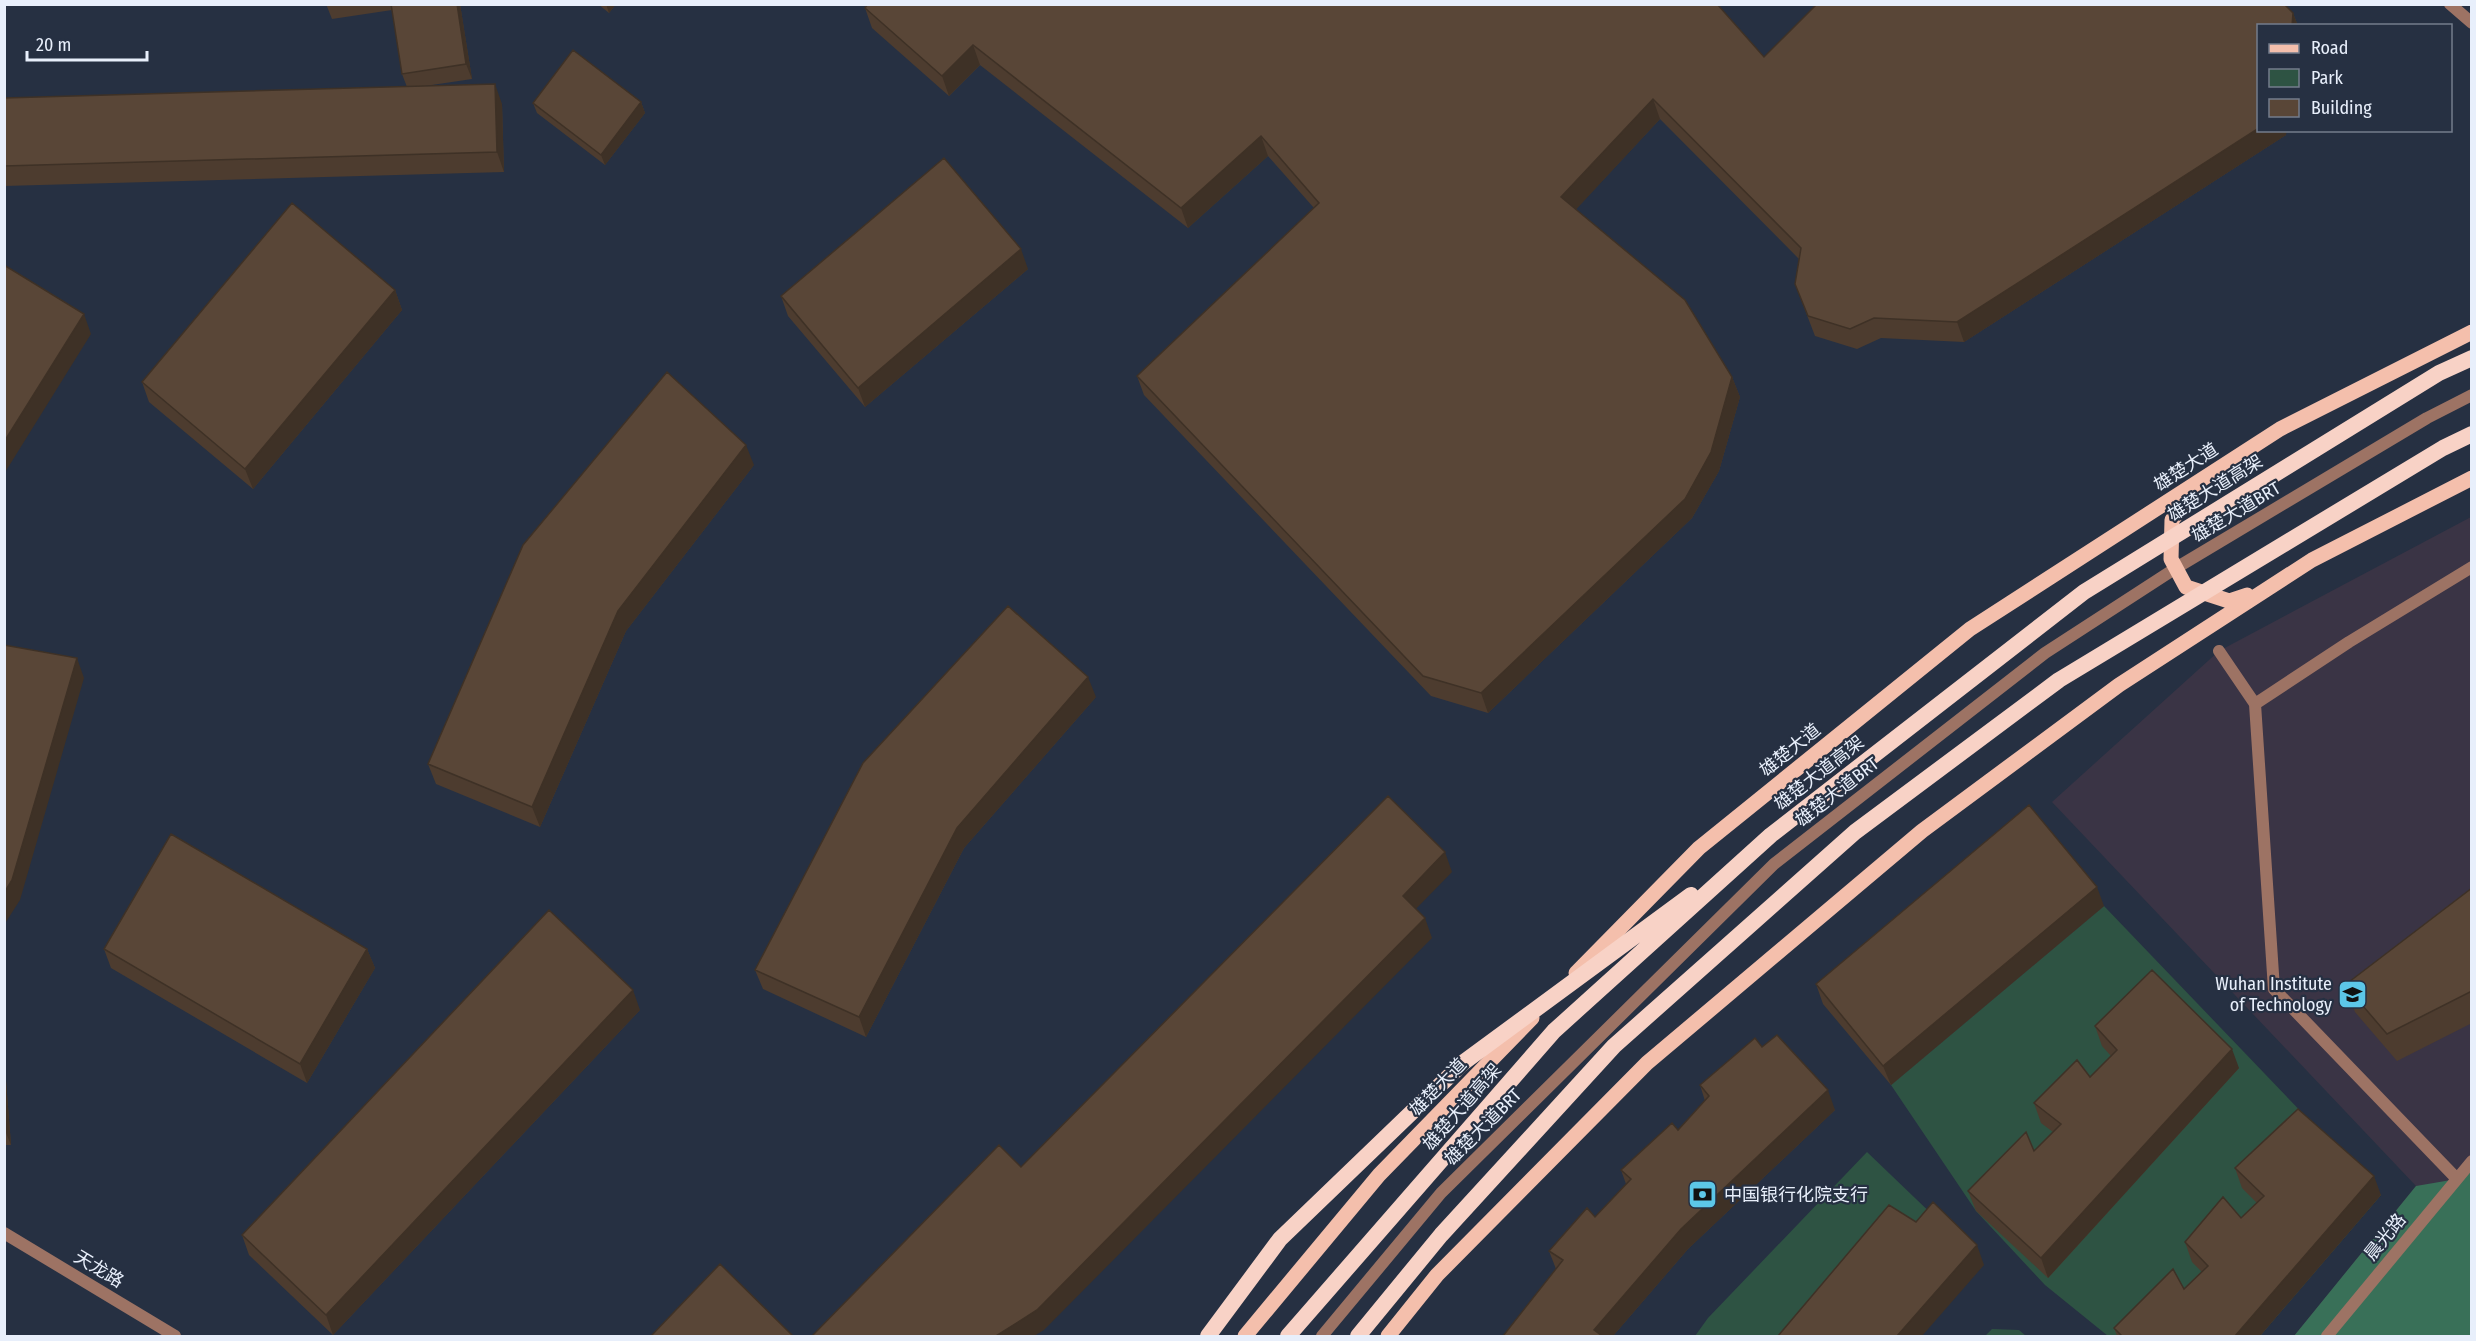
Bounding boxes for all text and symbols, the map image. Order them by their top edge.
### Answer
scale bar [27,24,147,62]
legend [2257,24,2452,132]
text: 20 m [36,34,71,56]
text: Road [2311,37,2348,59]
text: Park [2311,67,2344,89]
text: Building [2311,97,2372,119]
street label: 雄楚大道 [2150,438,2222,496]
street label: 雄楚大道高架 [2163,450,2267,526]
street label: 雄楚大道BRT [2188,477,2285,547]
street label: 雄楚大道 [1755,719,1825,781]
street label: 雄楚大道高架 [1770,731,1868,815]
street label: 雄楚大道BRT [1791,752,1884,831]
place label: Wuhan Institute of Technology [2215,973,2332,1016]
school or university icon: Wuhan Institute of Technology [2337,978,2369,1010]
street label: 雄楚大道 [1405,1053,1471,1121]
street label: 雄楚大道高架 [1418,1059,1506,1155]
street label: 雄楚大道BRT [1440,1084,1526,1170]
bank icon: 中国银行化院支行 [1687,1179,1719,1211]
place label: 中国银行化院支行 [1724,1184,1868,1206]
street label: 晨光路 [2359,1209,2411,1265]
street label: 天龙路 [70,1246,128,1292]

